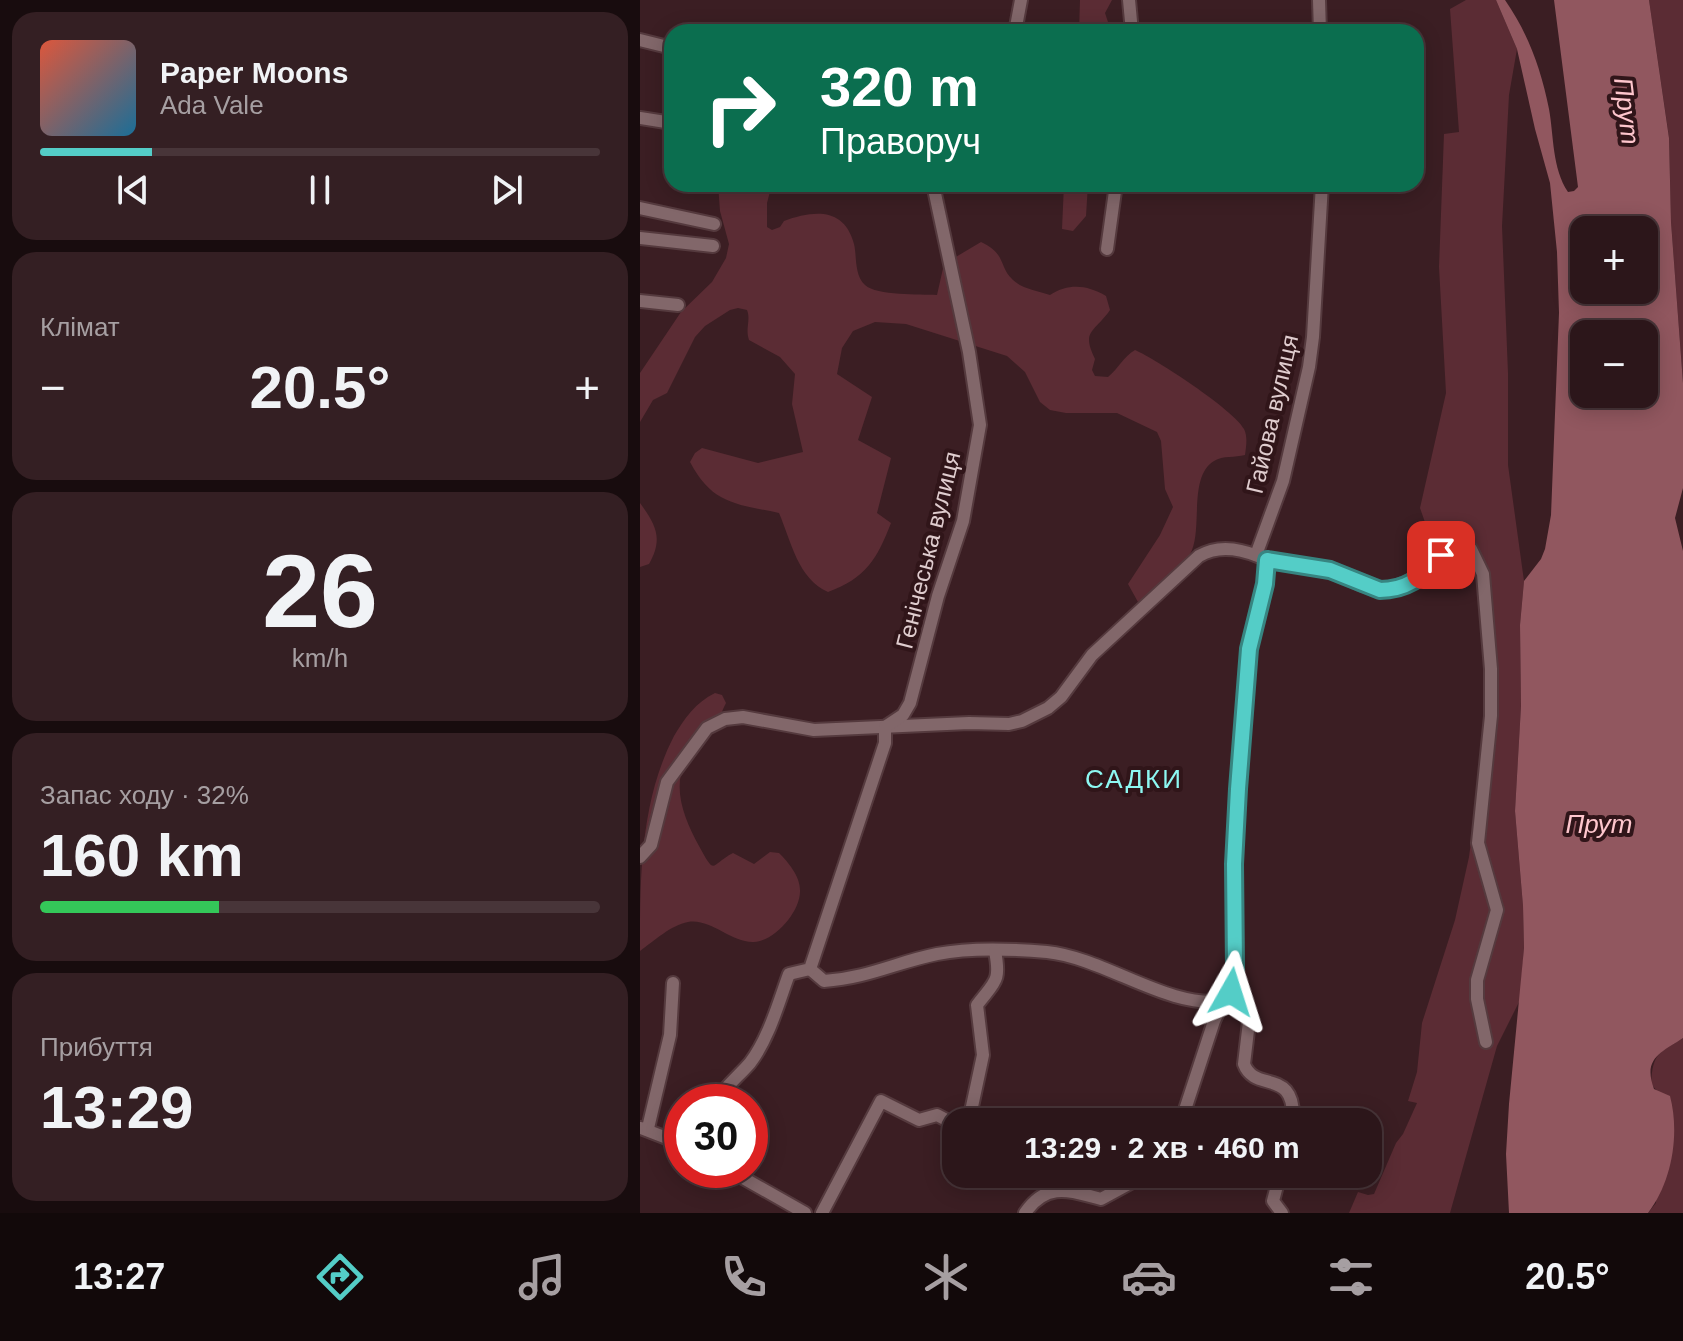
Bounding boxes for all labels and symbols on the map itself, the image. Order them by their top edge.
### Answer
water label: Прут [1608,76,1646,146]
street label: Гайова вулиця [1241,332,1303,496]
street label: Генічеська вулиця [890,448,966,652]
pin [1407,521,1475,589]
district label: САДКИ [1085,764,1183,794]
water label: Прут [1565,809,1633,839]
position arrow [1189,950,1273,1034]
speed limit sign: 30 [664,1084,768,1188]

